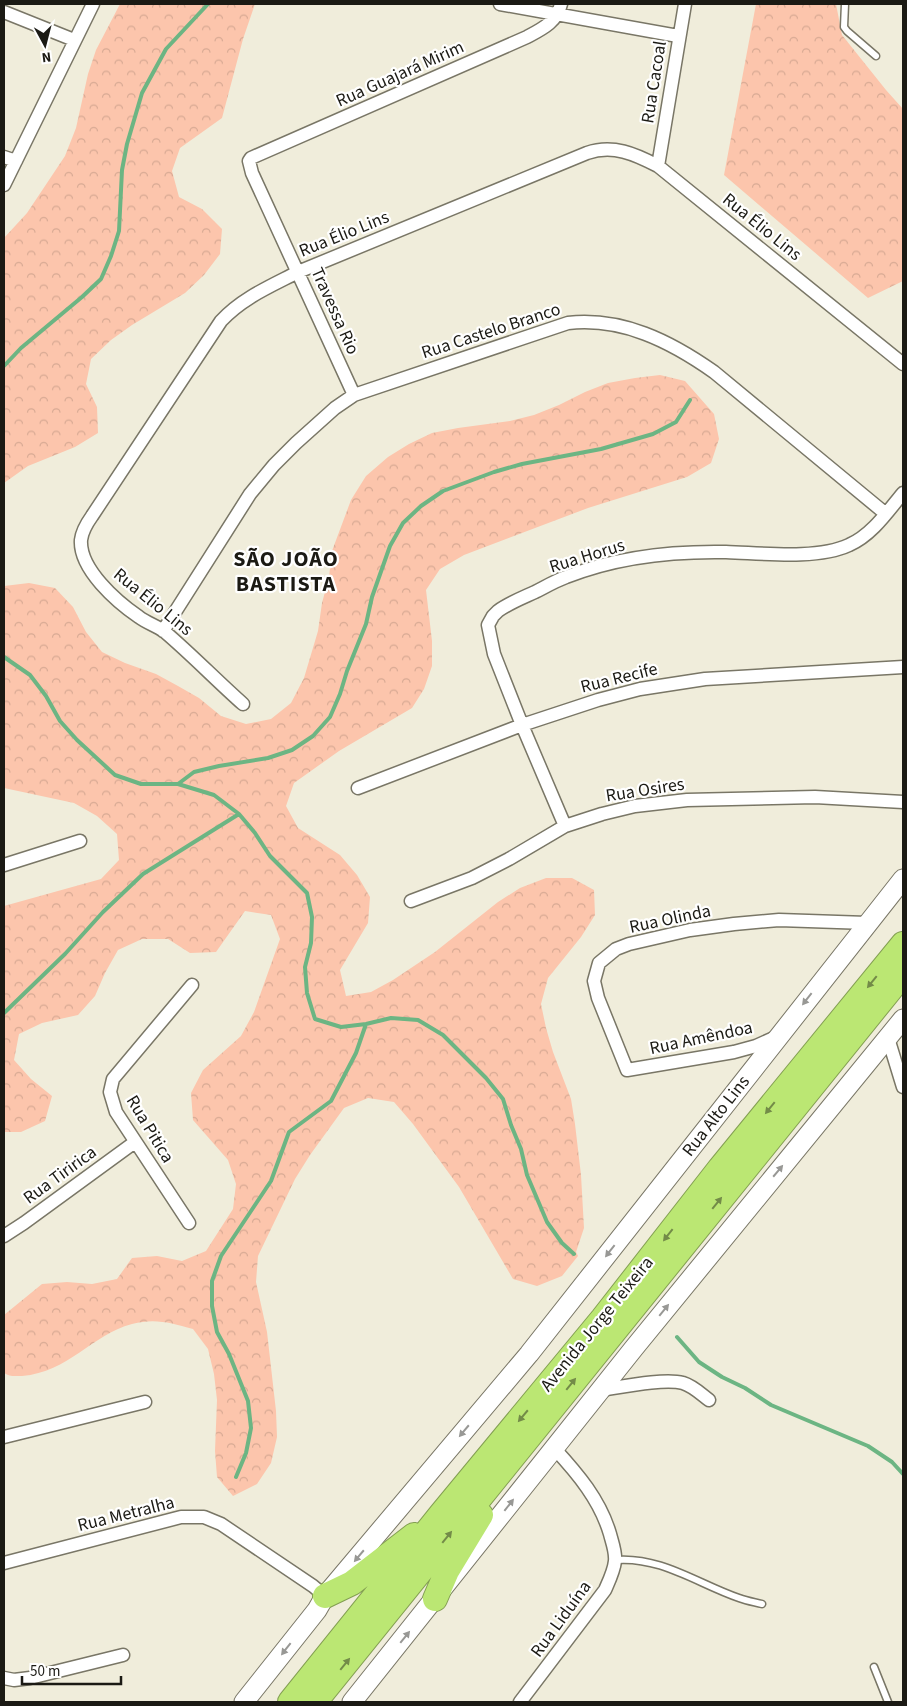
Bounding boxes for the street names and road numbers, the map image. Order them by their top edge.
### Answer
street label: Rua Guajará Mirim [332,35,468,113]
street label: Rua Cacoal [635,39,673,125]
street label: Rua Élio Lins [717,187,807,267]
street label: Rua Élio Lins [295,205,393,263]
street label: Travessa Rio [305,263,365,359]
street label: Rua Castelo Branco [418,297,564,365]
street label: Rua Horus [546,533,628,579]
street label: Rua Élio Lins [108,562,198,642]
street label: Rua Recife [578,656,660,700]
street label: Rua Osires [604,771,686,809]
street label: Rua Olinda [627,898,713,940]
street label: Rua Amêndoa [647,1015,755,1061]
street label: Rua Alto Lins [676,1070,756,1162]
street label: Rua Pitica [120,1090,180,1168]
street label: Rua Tiririca [18,1140,102,1210]
street label: Avenida Jorge Teixeira [535,1251,659,1397]
street label: Rua Metralha [75,1490,177,1538]
street label: Rua Liduína [525,1576,597,1662]

